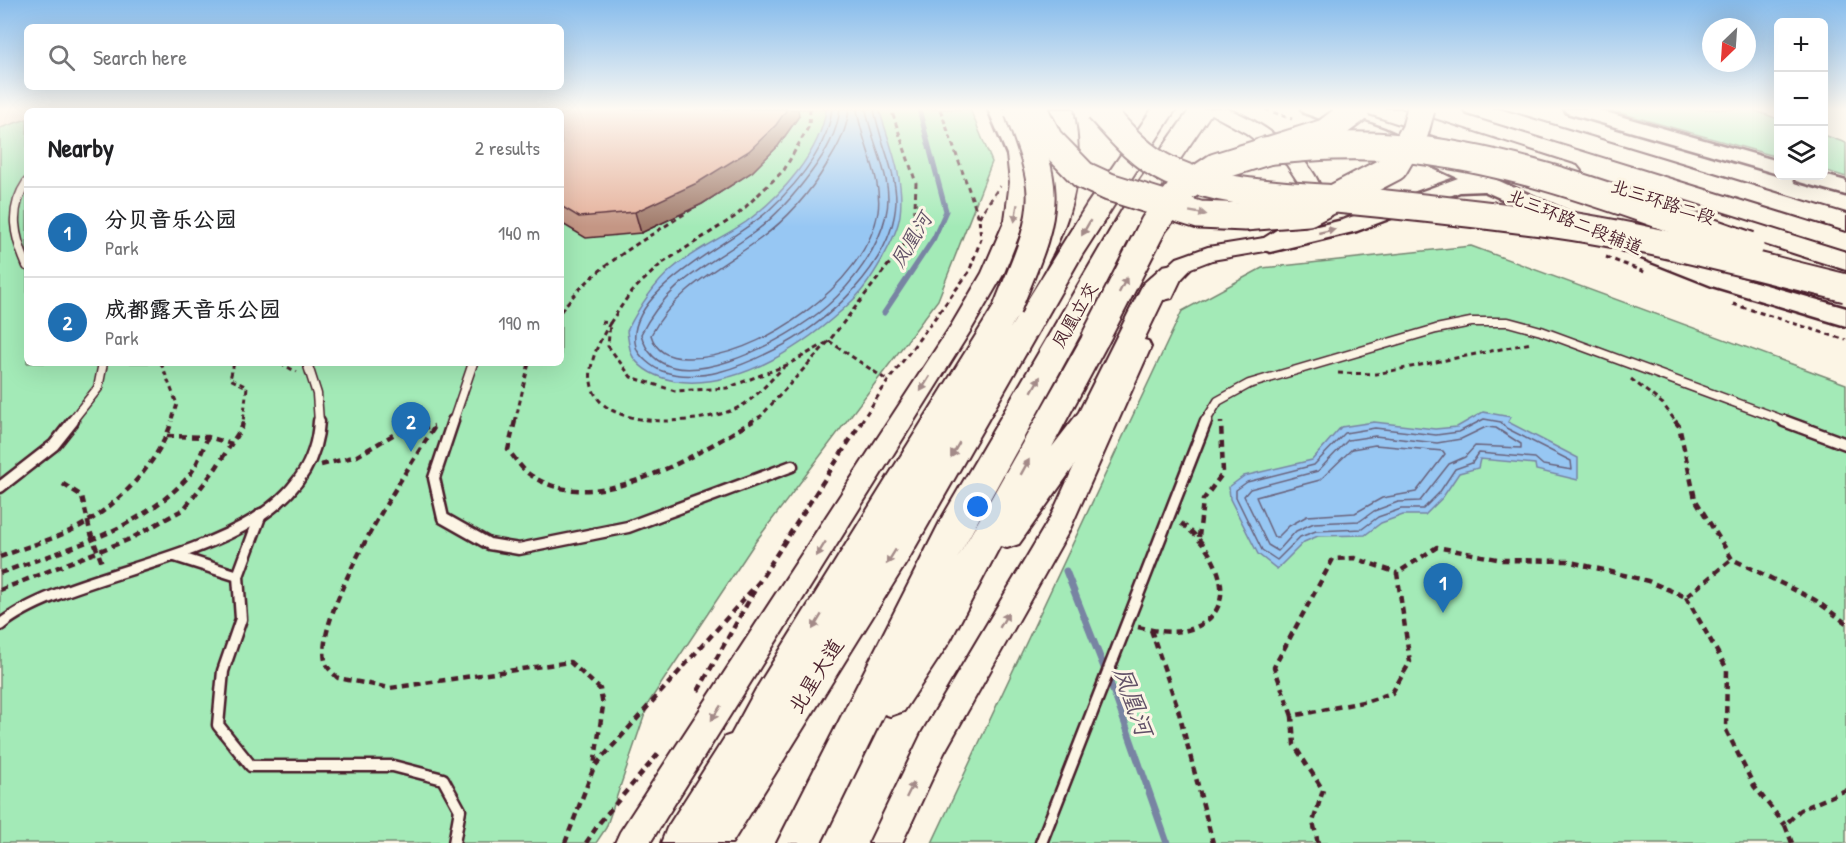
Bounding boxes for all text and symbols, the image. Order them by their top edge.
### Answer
north arrow [1702,18,1756,72]
map controls [1774,18,1828,180]
button: + [1774,18,1828,72]
search box [24,24,564,90]
icon: search [45,41,78,74]
text: Search here [93,42,187,72]
button: − [1774,72,1828,126]
button: layers [1774,126,1828,180]
text: Nearby [48,130,114,165]
text: 2 results [475,134,540,161]
street label: 北三环路二段 [1608,173,1718,230]
street label: 北三环路二段辅道 [1504,183,1647,260]
one-way arrow [1011,203,1020,222]
text: 分贝音乐公园 [105,204,237,234]
water label: 凤凰河 [884,205,939,272]
one-way arrow [1189,209,1208,218]
text: 1 [64,219,71,246]
text: 140 m [498,219,540,246]
one-way arrow [1080,220,1091,236]
one-way arrow [1318,226,1337,235]
text: Park [105,234,138,261]
one-way arrow [1118,276,1127,293]
street label: 凤凰立交 [1046,277,1103,352]
text: 成都露天音乐公园 [105,294,281,324]
text: 2 [63,309,72,336]
text: 190 m [498,309,540,336]
text: Park [105,324,138,351]
one-way arrow [1031,375,1041,392]
one-way arrow [920,376,931,392]
pin: 2 [392,402,430,452]
one-way arrow [949,442,960,458]
one-way arrow [1020,458,1030,475]
your location [963,492,992,521]
one-way arrow [816,541,827,557]
one-way arrow [885,549,896,565]
pin: 1 [1424,564,1462,613]
one-way arrow [999,611,1009,628]
one-way arrow [812,614,823,630]
street label: 北星大道 [781,632,850,719]
water label: 凤凰河 [1107,661,1163,744]
one-way arrow [711,705,722,721]
one-way arrow [905,782,915,799]

